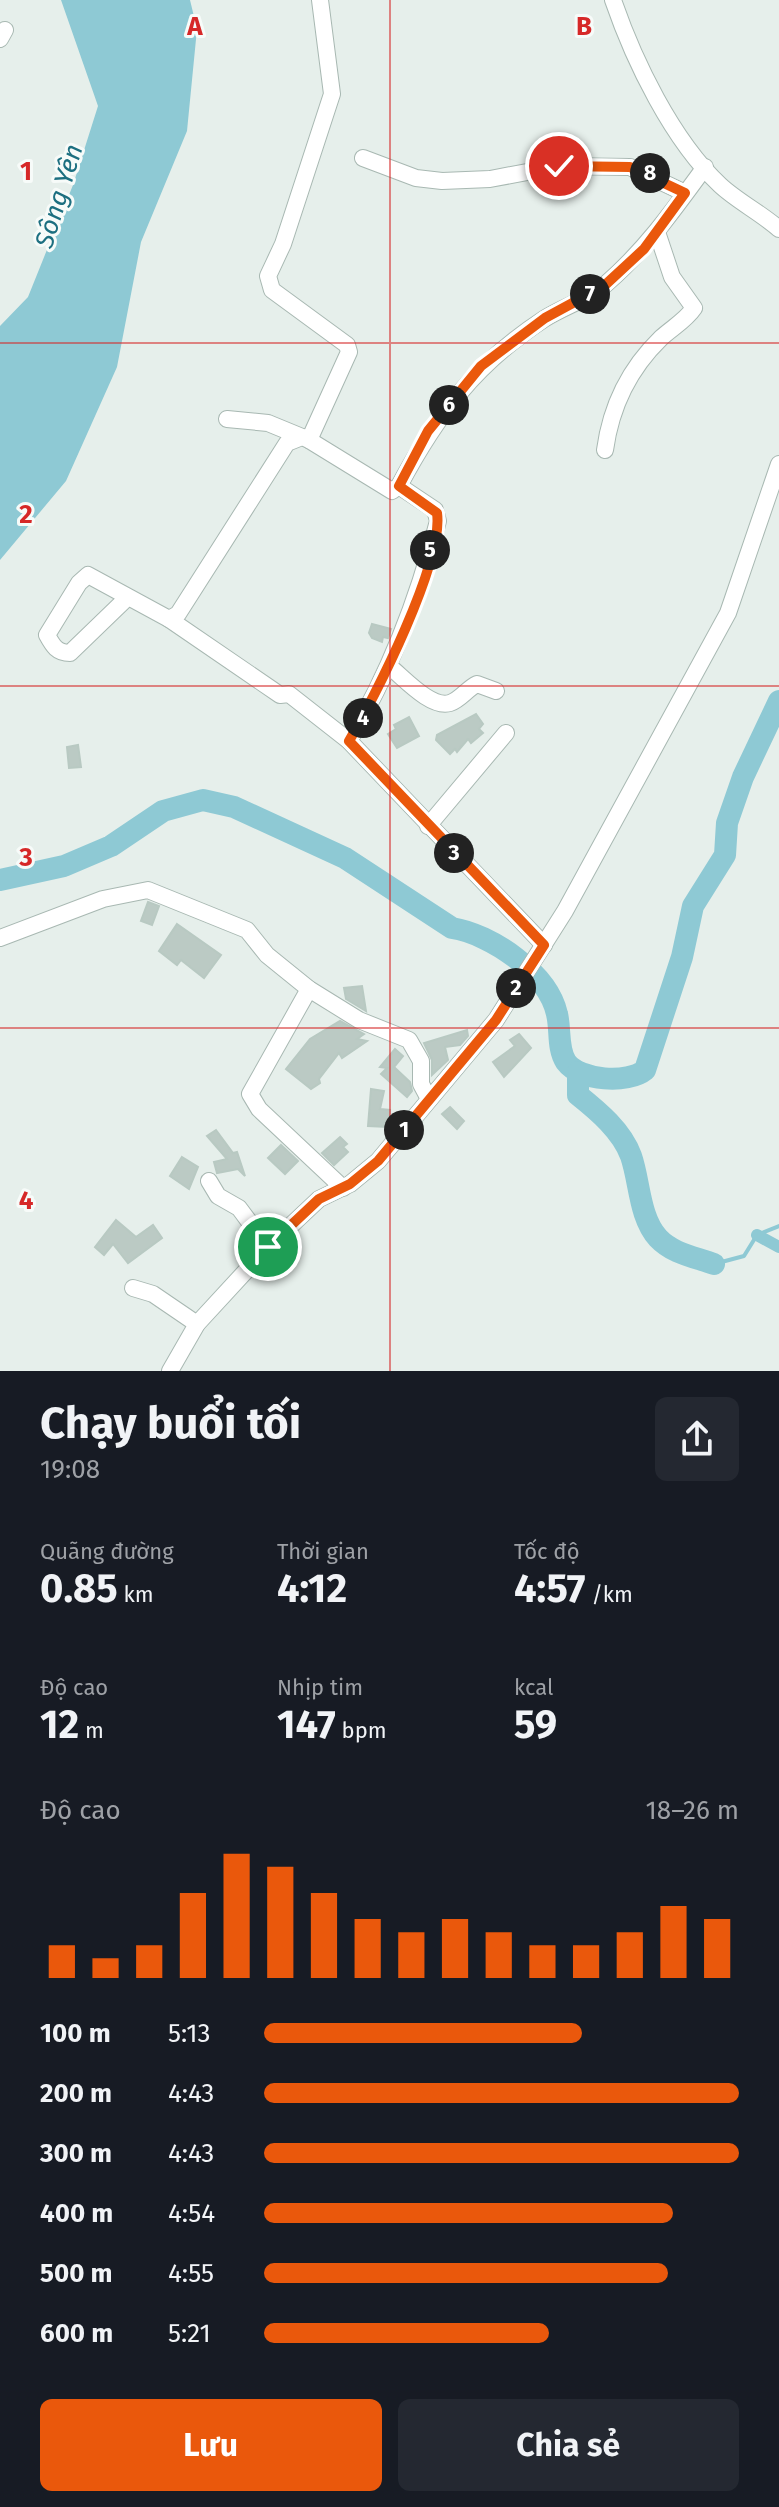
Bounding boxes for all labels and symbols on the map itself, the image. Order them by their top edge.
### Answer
text: A [186,11,203,42]
text: B [576,11,592,42]
pin [525,132,593,200]
water label: Sông Yên [28,140,89,253]
pin: 8 [630,153,670,193]
text: 1 [20,156,32,187]
pin: 7 [570,274,610,314]
pin: 6 [429,385,469,425]
text: 2 [19,499,33,530]
pin: 5 [410,530,450,570]
pin: 4 [343,698,383,738]
pin: 3 [434,833,474,873]
text: 3 [18,842,33,873]
pin: 2 [496,968,536,1008]
pin: 1 [384,1110,424,1150]
text: 4 [19,1185,34,1216]
pin [234,1213,302,1281]

